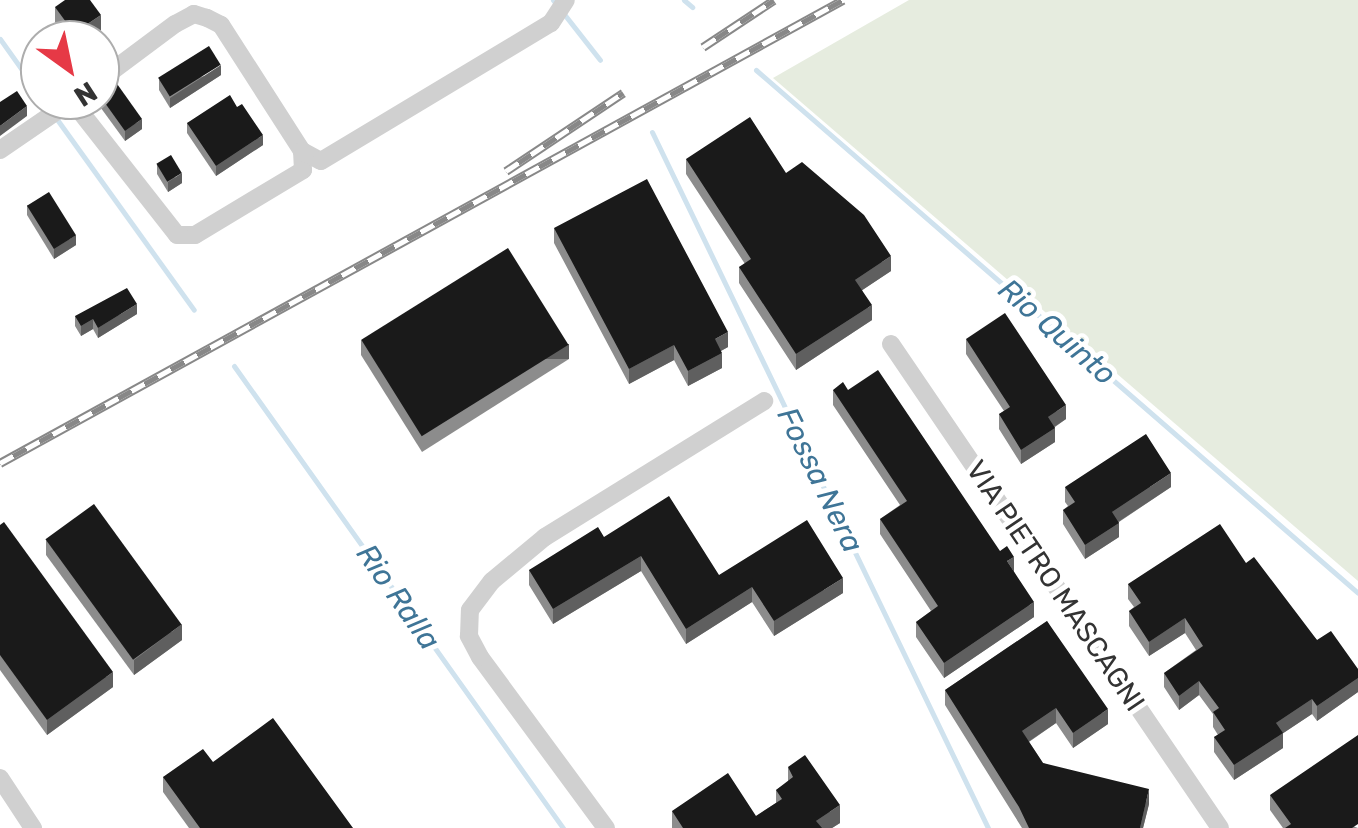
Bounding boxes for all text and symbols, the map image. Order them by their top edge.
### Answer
north arrow [20,20,120,120]
text: N [68,75,103,113]
water label: Rio Quinto [991,271,1123,393]
water label: Fossa Nera [769,402,871,558]
street label: VIA PIETRO MASCAGNI [958,454,1152,718]
water label: Rio Ralla [349,537,447,657]

